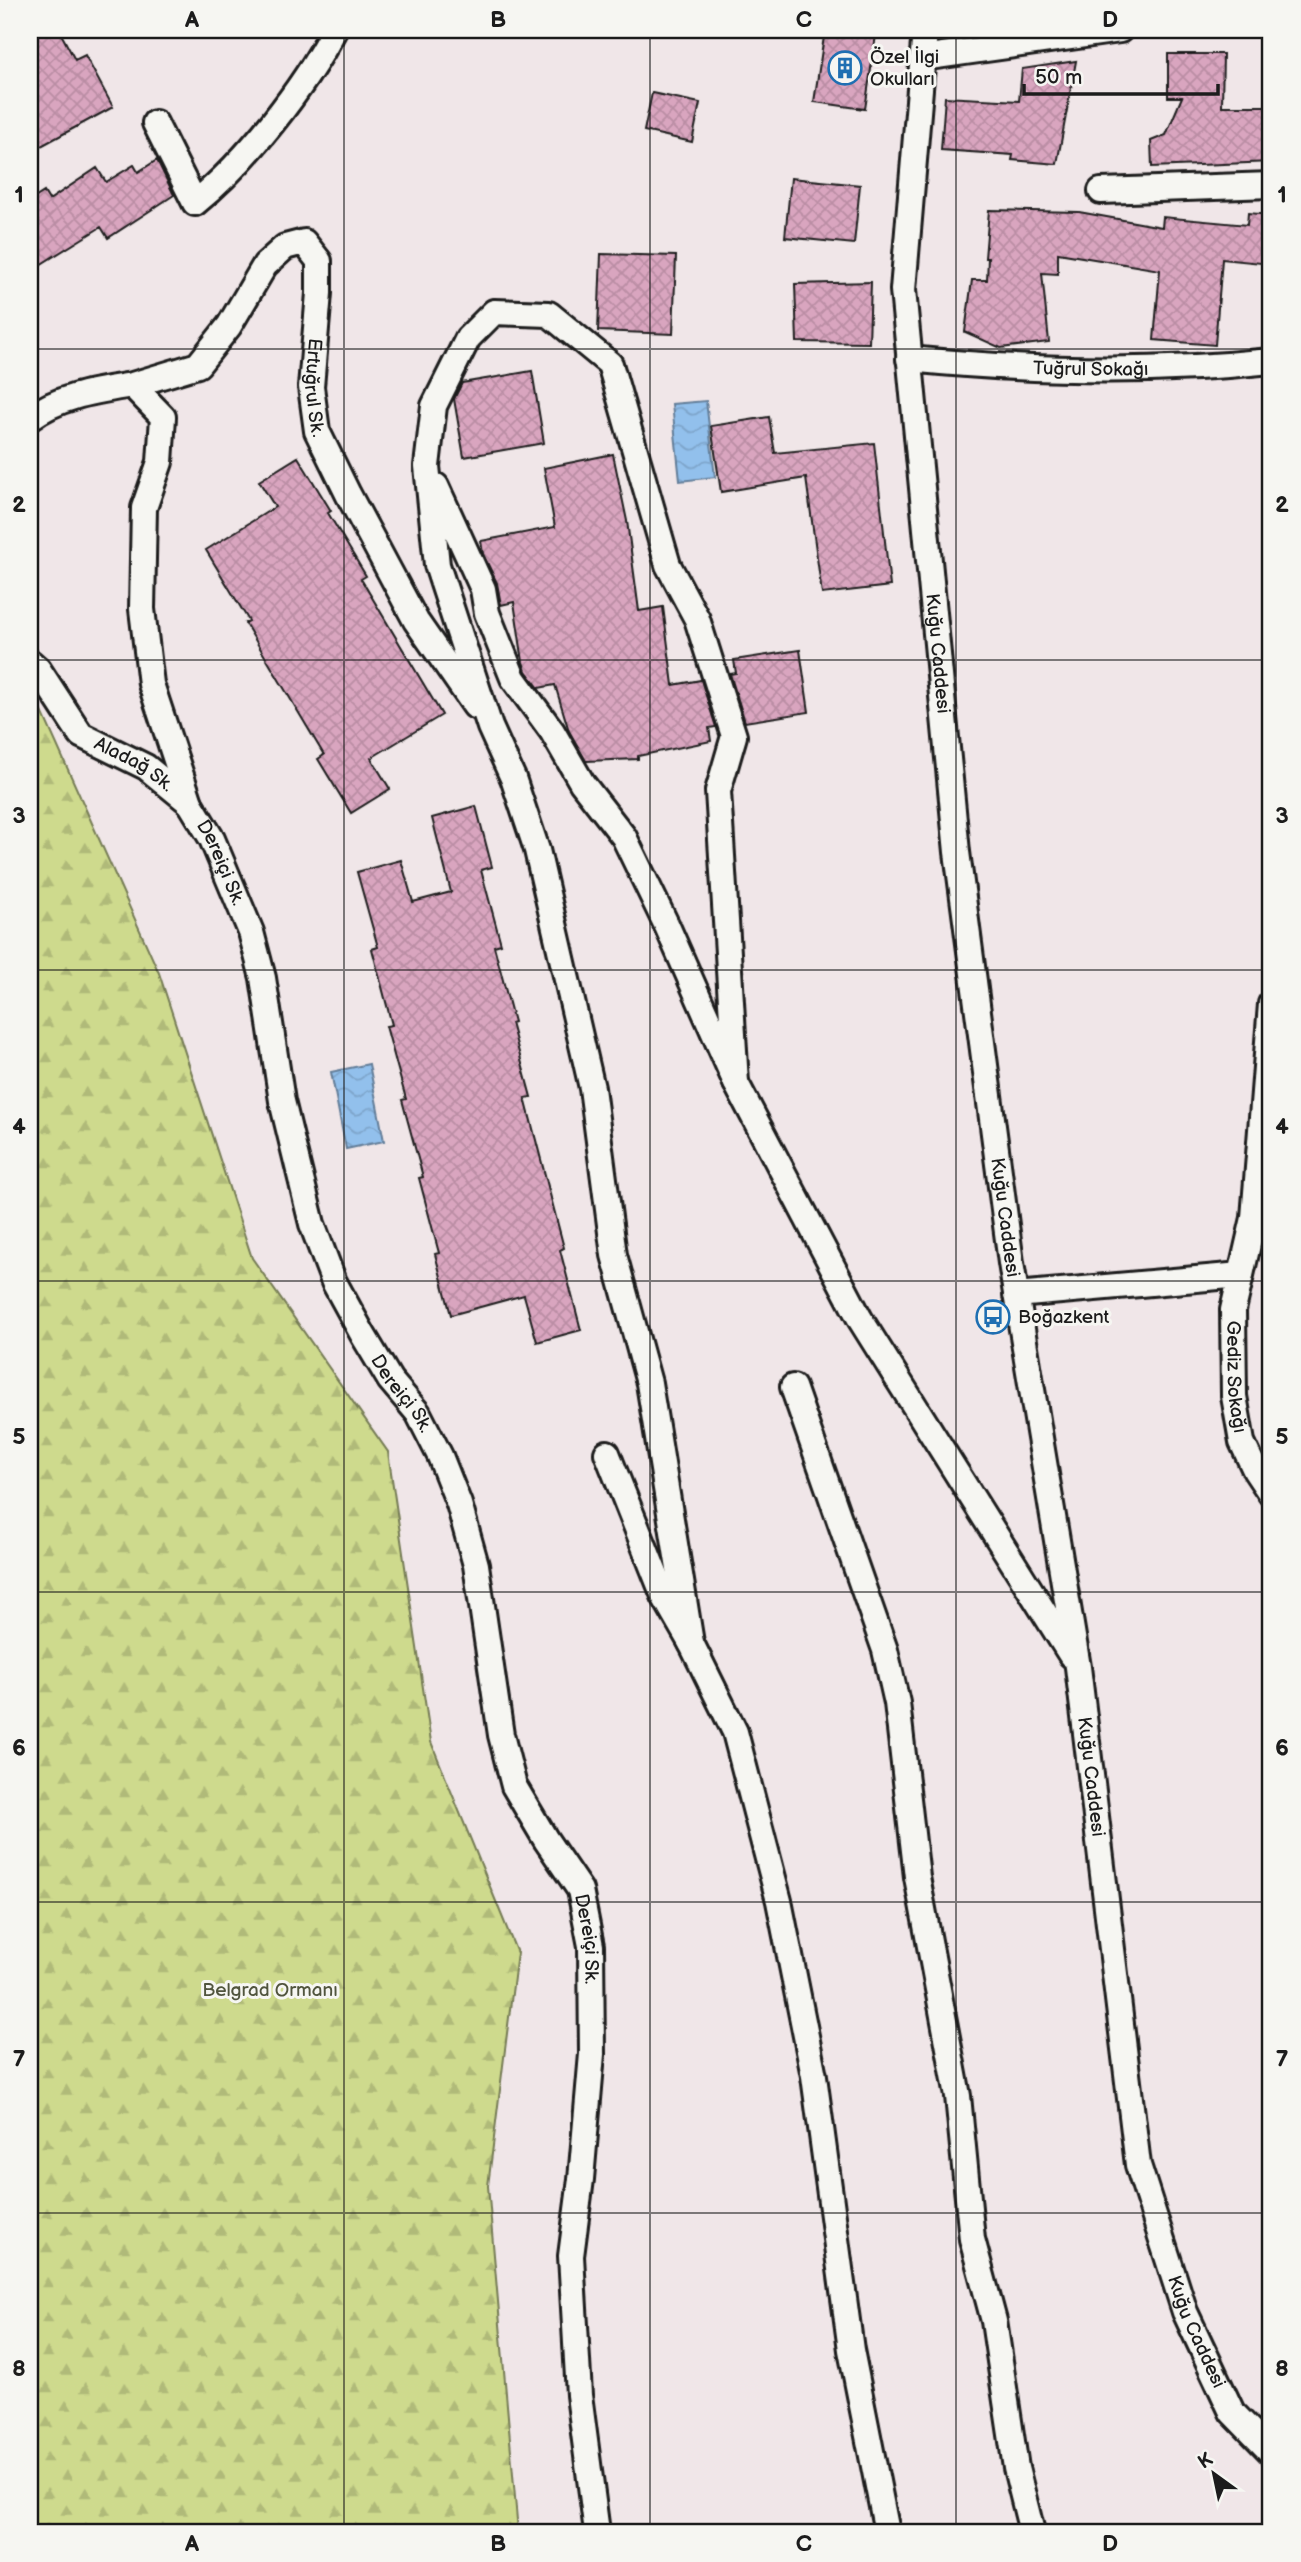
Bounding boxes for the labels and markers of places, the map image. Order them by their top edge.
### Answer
place label: Özel İlgi Okulları [870,46,939,91]
building icon: Özel İlgi Okulları [826,49,864,87]
bus stop icon: Boğazkent [974,1298,1012,1336]
place label: Boğazkent [1018,1306,1110,1329]

